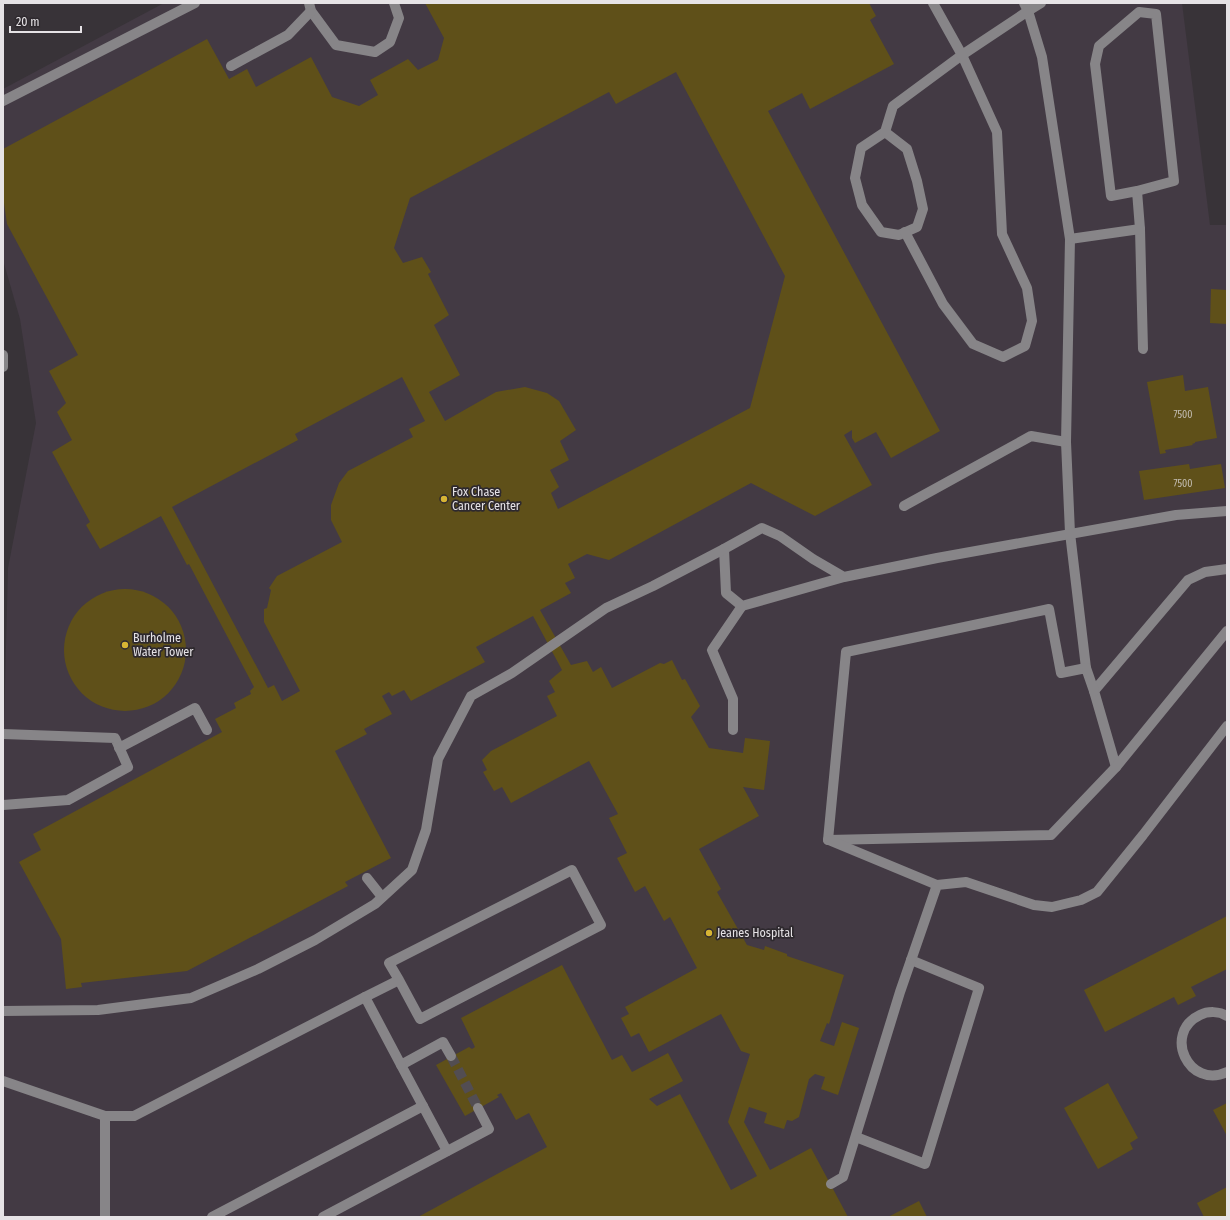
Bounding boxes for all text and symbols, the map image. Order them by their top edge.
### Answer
scale bar [10,8,81,34]
text: 20 m [16,15,40,29]
house number: 7500 [1174,409,1192,421]
house number: 7500 [1174,478,1192,490]
place label: Fox Chase Cancer Center [452,485,521,513]
marker: Fox Chase Cancer Center [439,494,449,504]
place label: Burholme Water Tower [133,631,194,659]
marker: Burholme Water Tower [120,640,130,650]
place label: Jeanes Hospital [717,926,793,940]
marker: Jeanes Hospital [704,928,714,938]

